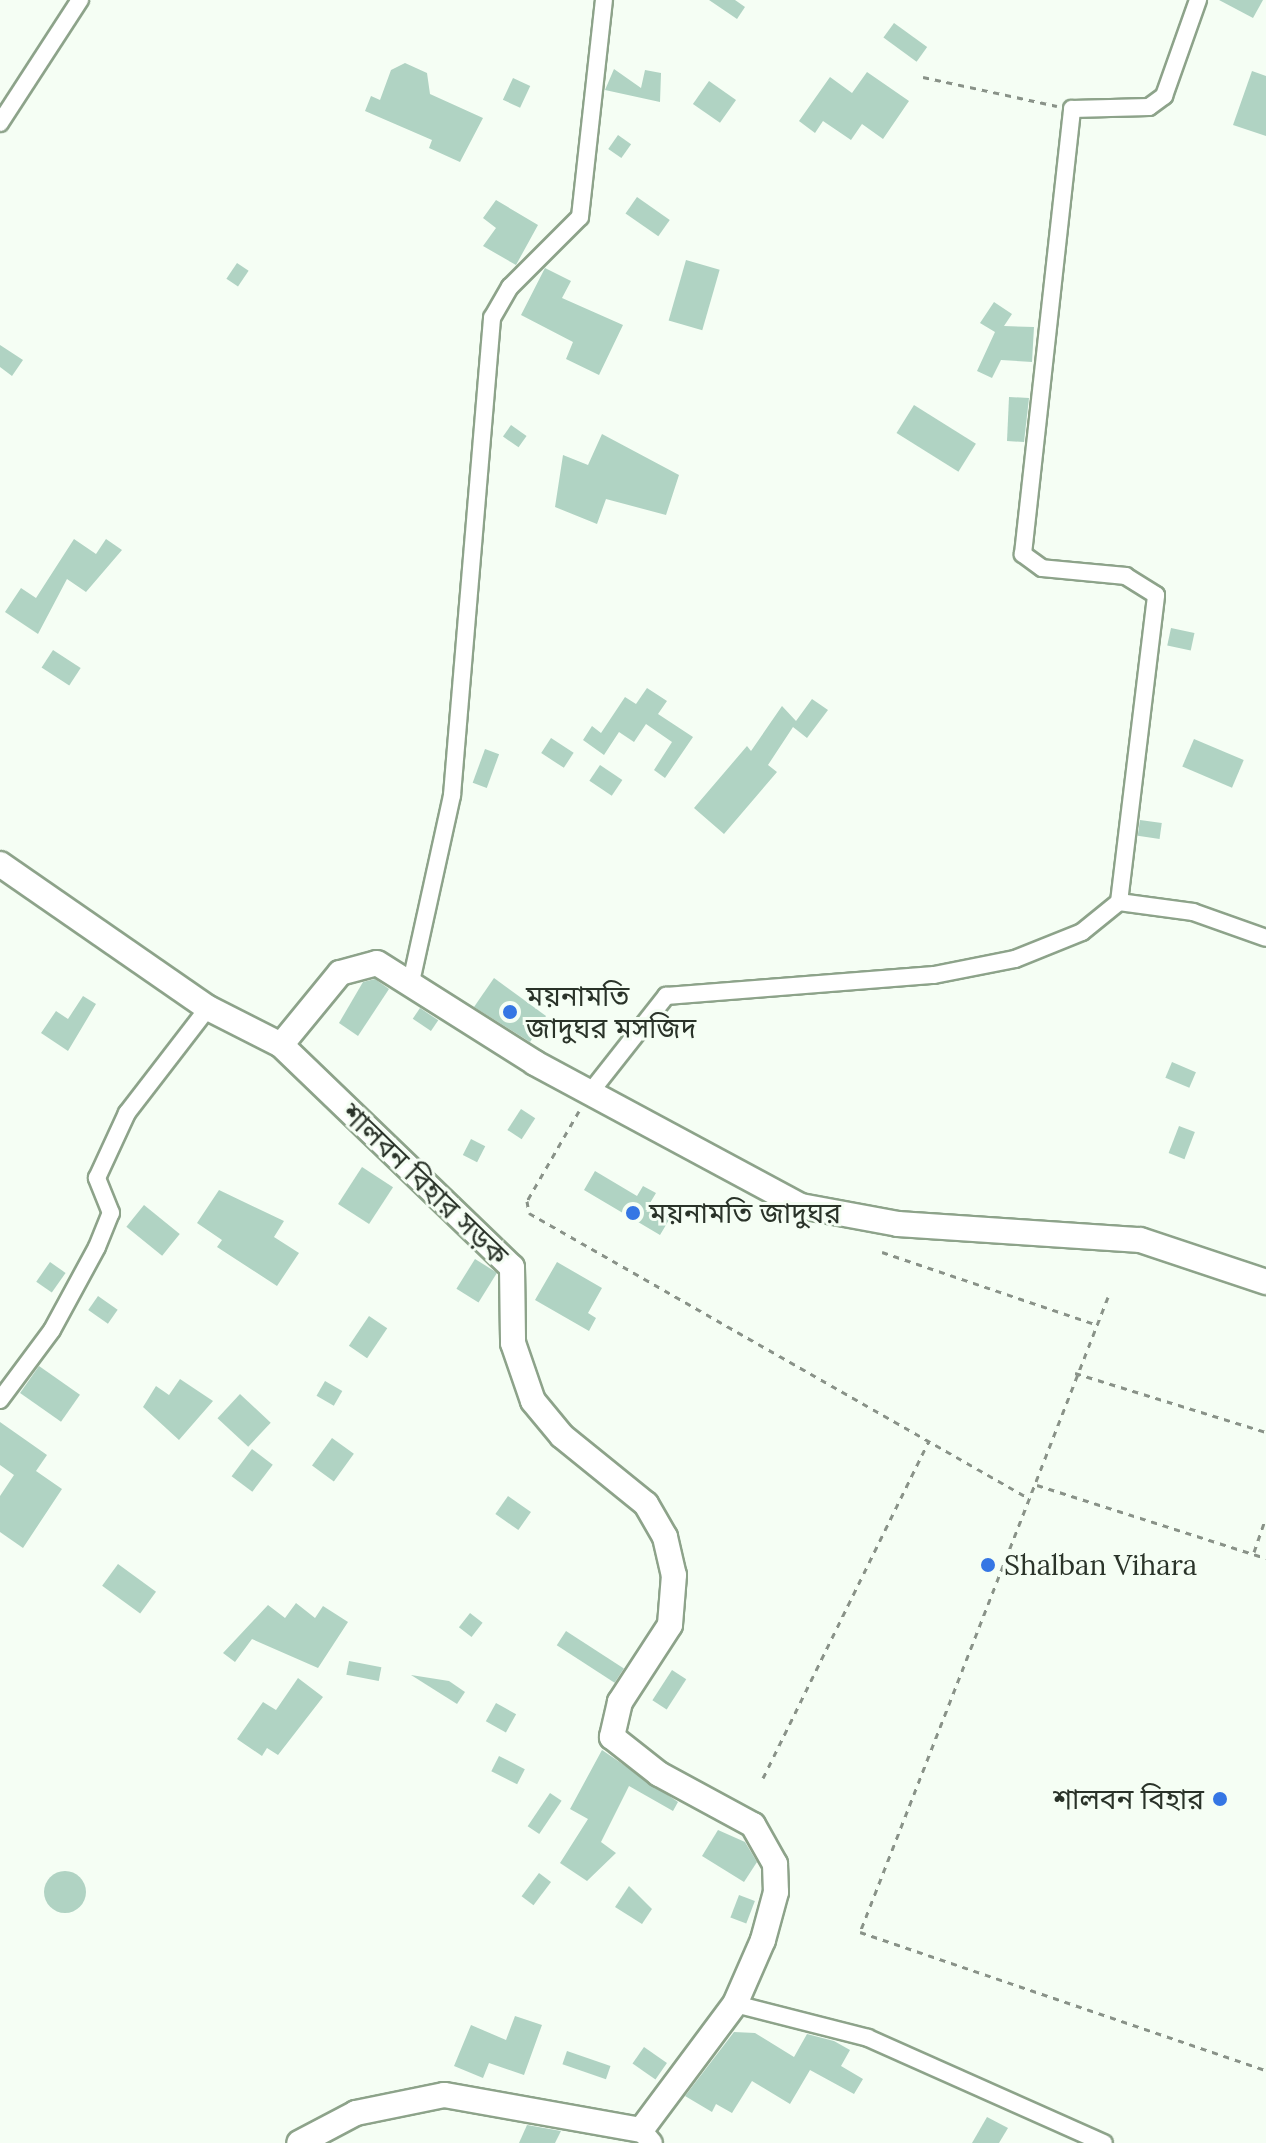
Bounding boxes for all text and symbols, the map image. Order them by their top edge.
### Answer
place label: ময়নামতি জাদুঘর মসজিদ [526,979,696,1045]
marker: ময়নামতি জাদুঘর মসজিদ [501,1003,519,1021]
street label: শালবন বিহার সড়ক [335,1096,515,1272]
place label: ময়নামতি জাদুঘর [649,1196,841,1230]
marker: ময়নামতি জাদুঘর [624,1204,642,1222]
place label: Shalban Vihara [1004,1548,1197,1582]
marker: Shalban Vihara [979,1556,997,1574]
place label: শালবন বিহার [1053,1782,1204,1816]
marker: শালবন বিহার [1211,1790,1229,1808]

